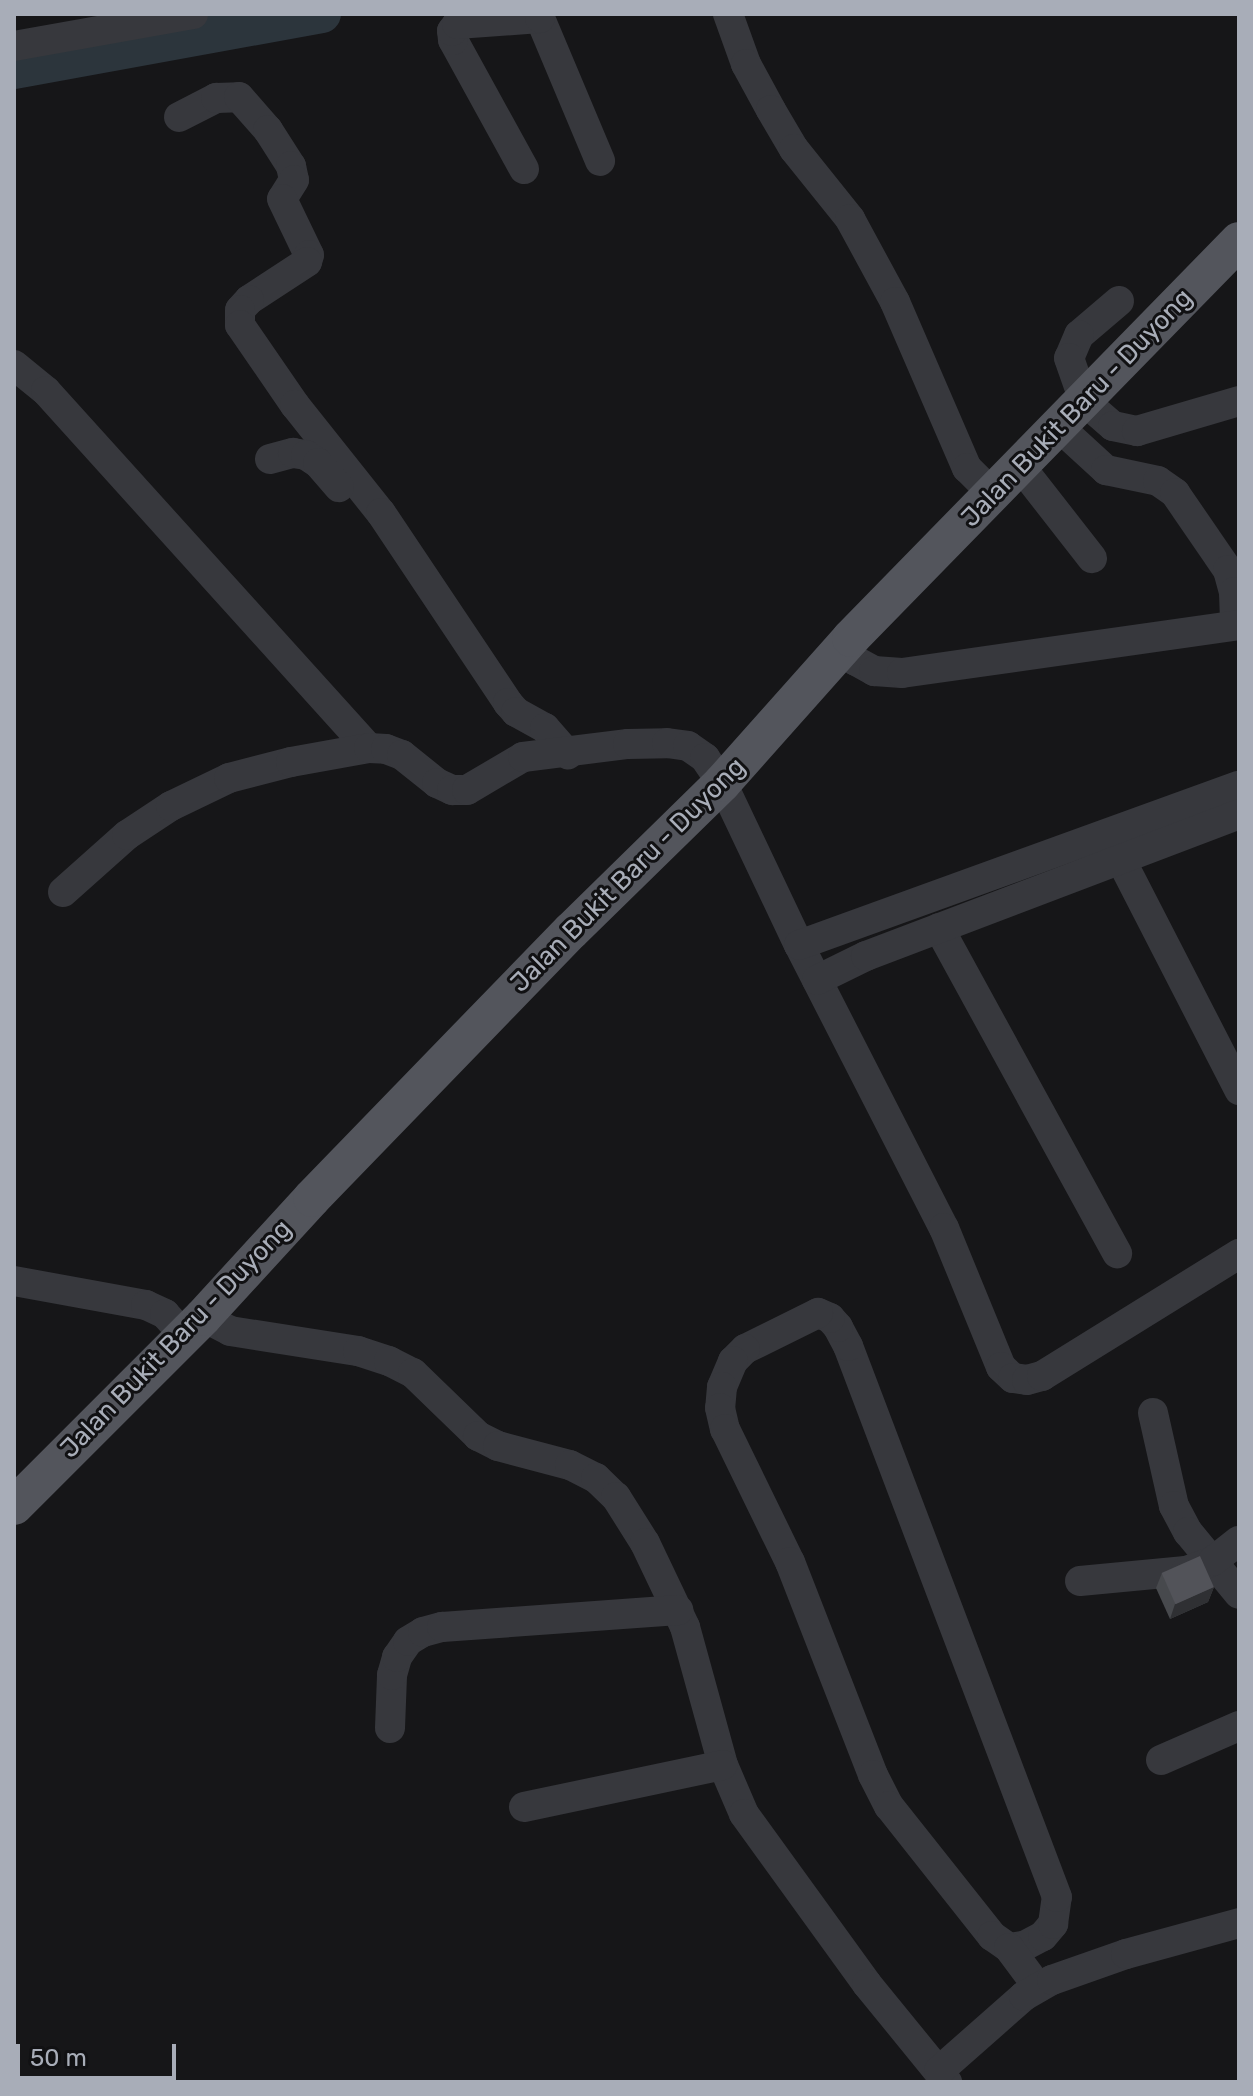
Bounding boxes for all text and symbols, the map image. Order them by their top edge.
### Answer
street label: Jalan Bukit Baru - Duyong [955,282,1199,534]
street label: Jalan Bukit Baru - Duyong [504,751,752,999]
street label: Jalan Bukit Baru - Duyong [54,1213,298,1465]
scale bar [20,2028,180,2078]
text: 50 m [30,2044,87,2072]

